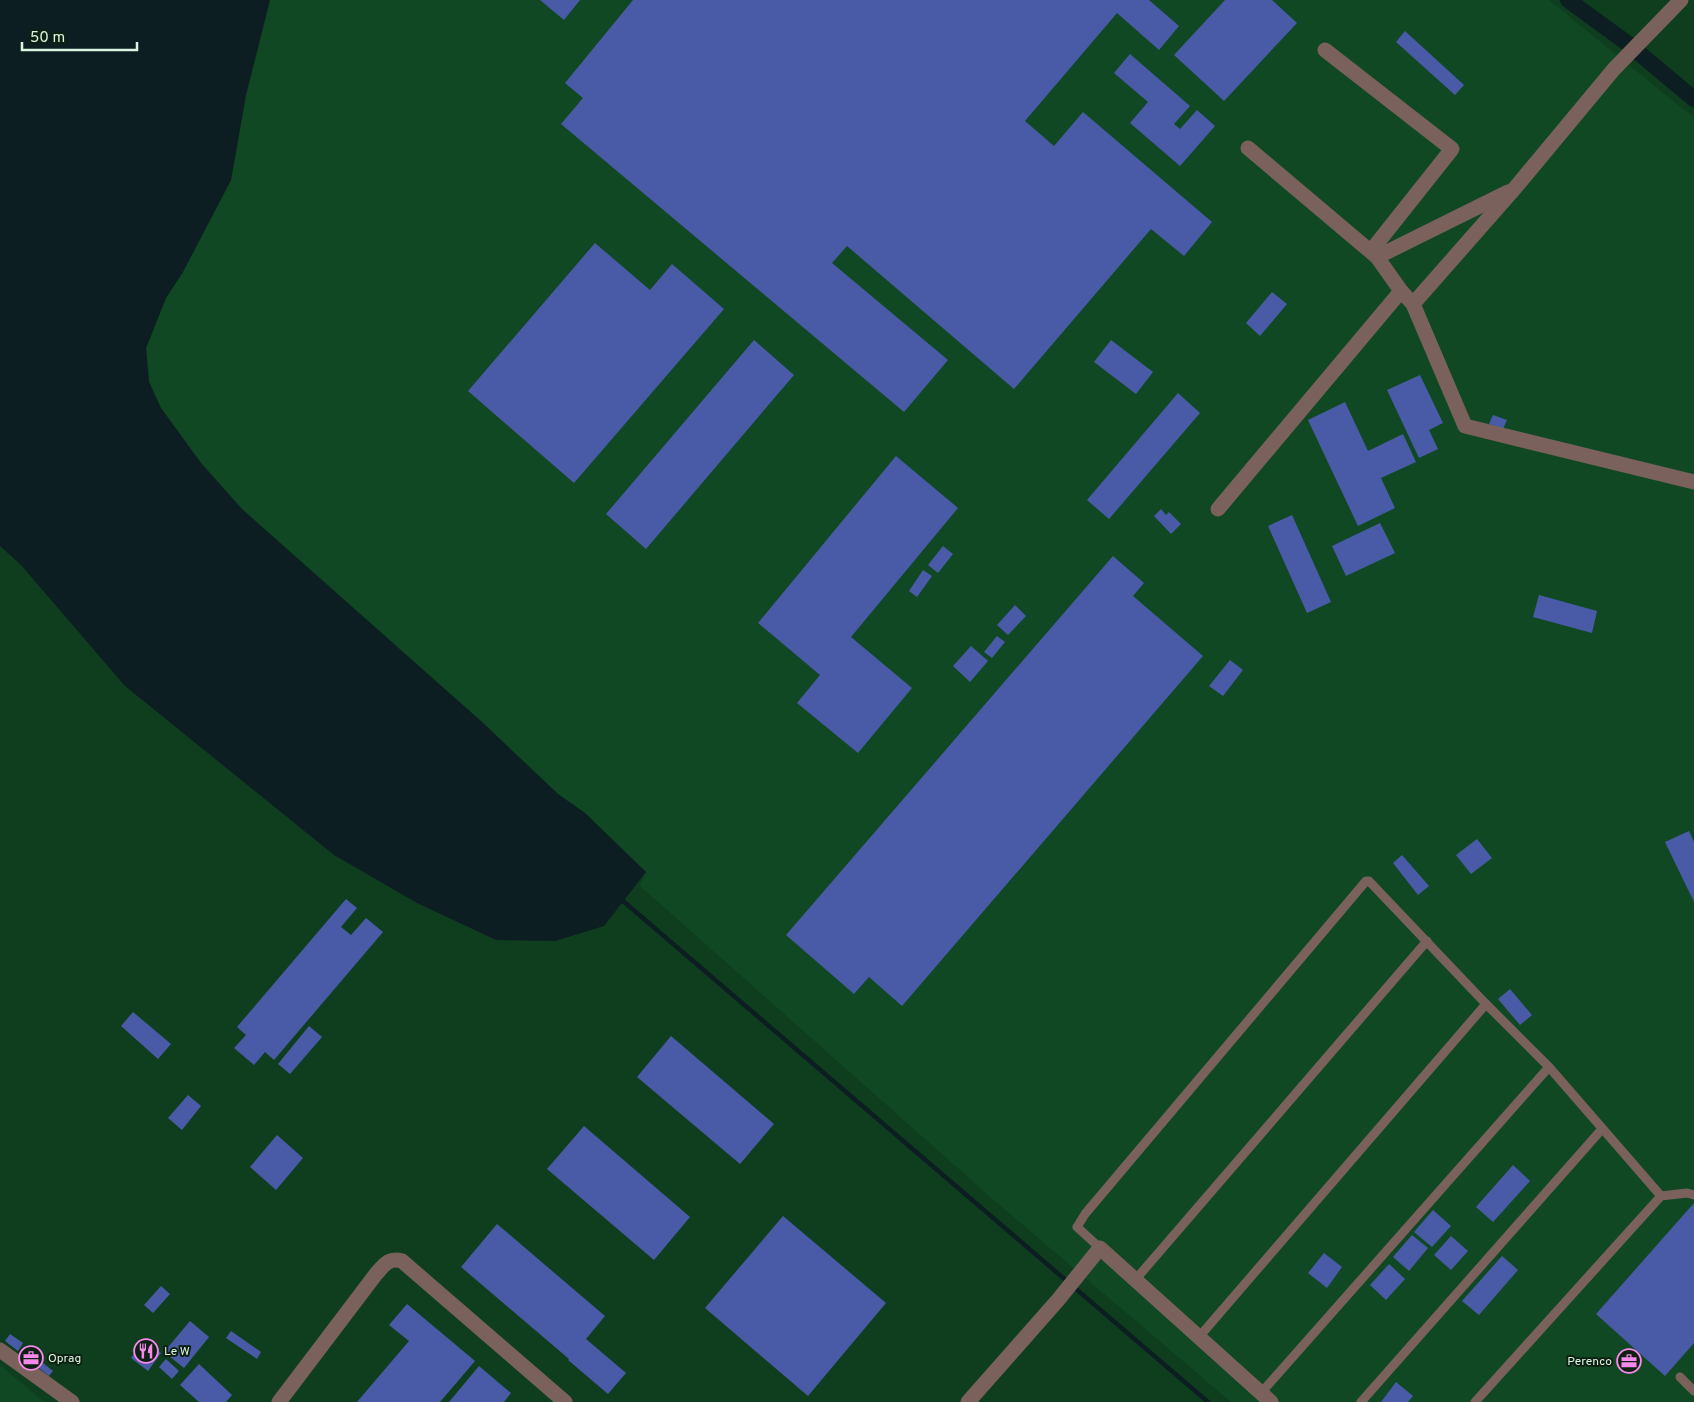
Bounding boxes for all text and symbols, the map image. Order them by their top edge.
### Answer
scale bar [22,20,138,52]
text: 50 m [30,29,65,48]
restaurant icon: Le W [133,1338,159,1364]
place label: Le W [164,1344,190,1360]
office icon: Oprag [18,1345,44,1371]
office icon: Perenco [1616,1348,1642,1374]
place label: Oprag [48,1351,81,1367]
place label: Perenco [1567,1354,1612,1370]

